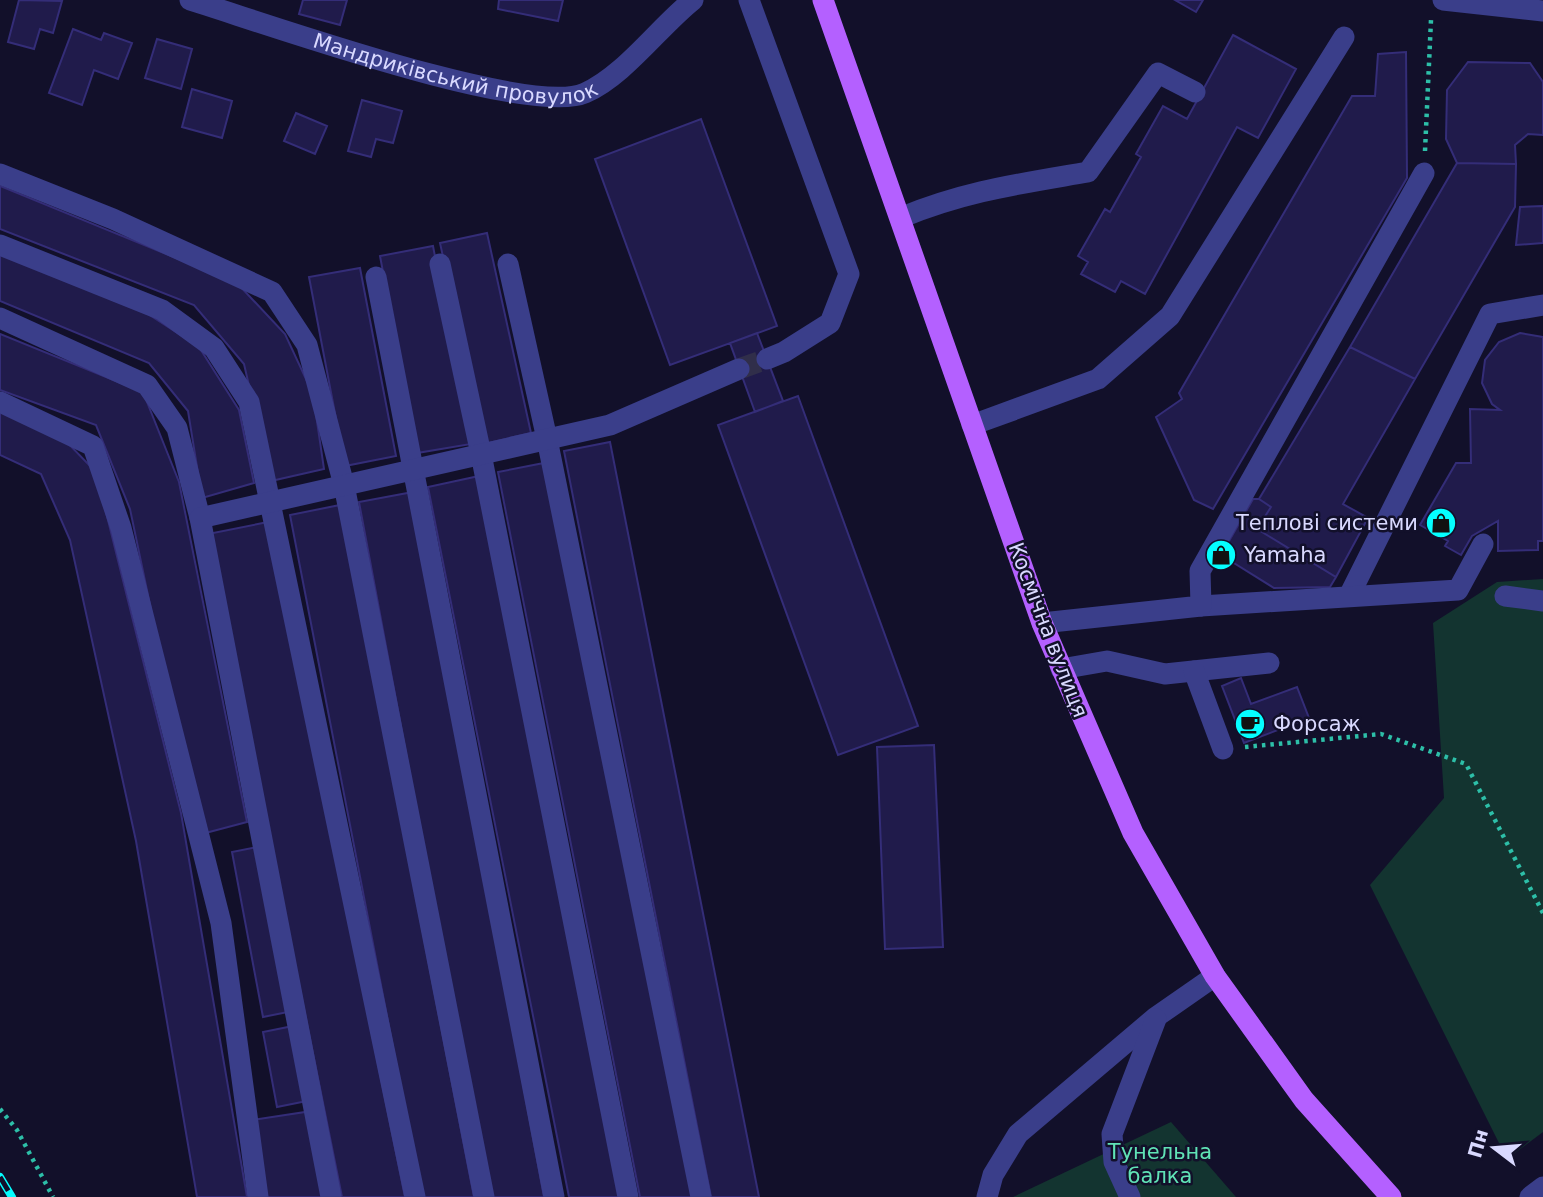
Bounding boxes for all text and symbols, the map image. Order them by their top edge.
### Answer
street label: Мандриківський провулок [310,29,602,109]
shop icon: Теплові системи [1424,506,1458,540]
place label: Теплові системи [1235,511,1418,535]
shop icon: Yamaha [1204,538,1238,572]
street label: Космічна вулиця [1004,539,1092,721]
place label: Yamaha [1243,543,1326,567]
cafe icon: Форсаж [1233,707,1267,741]
place label: Форсаж [1273,712,1361,736]
north arrow [1459,1113,1529,1183]
text: Пн [1463,1126,1492,1160]
park label: Тунельна балка [1107,1140,1212,1188]

